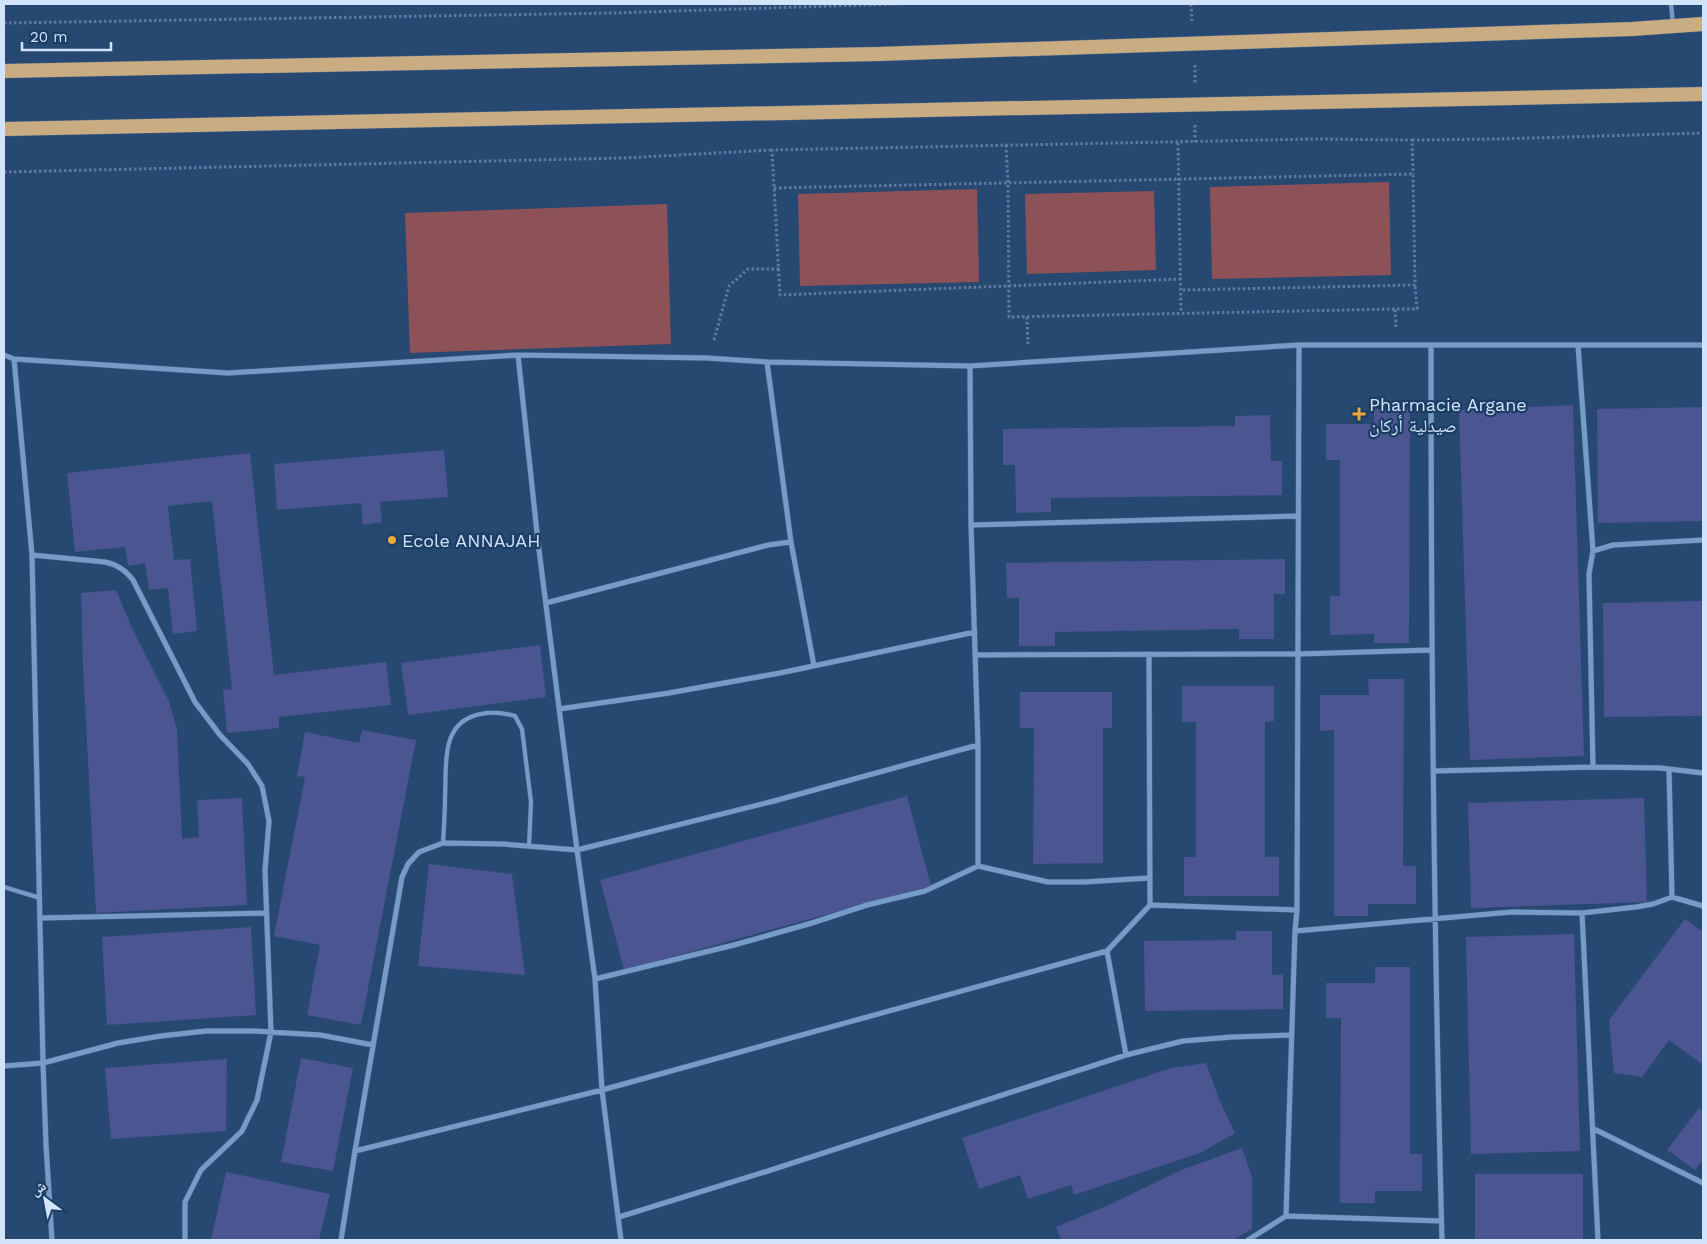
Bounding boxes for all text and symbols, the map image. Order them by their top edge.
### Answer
scale bar [22,20,111,52]
text: 20 m [30,28,68,46]
place label: Pharmacie Argane صيدلية أركان [1369,394,1527,437]
marker: Pharmacie Argane صيدلية أركان [1353,408,1365,420]
place label: Ecole ANNAJAH [402,530,540,551]
marker: Ecole ANNAJAH [386,534,398,546]
north arrow [20,1174,70,1224]
text: ش [28,1177,49,1200]

